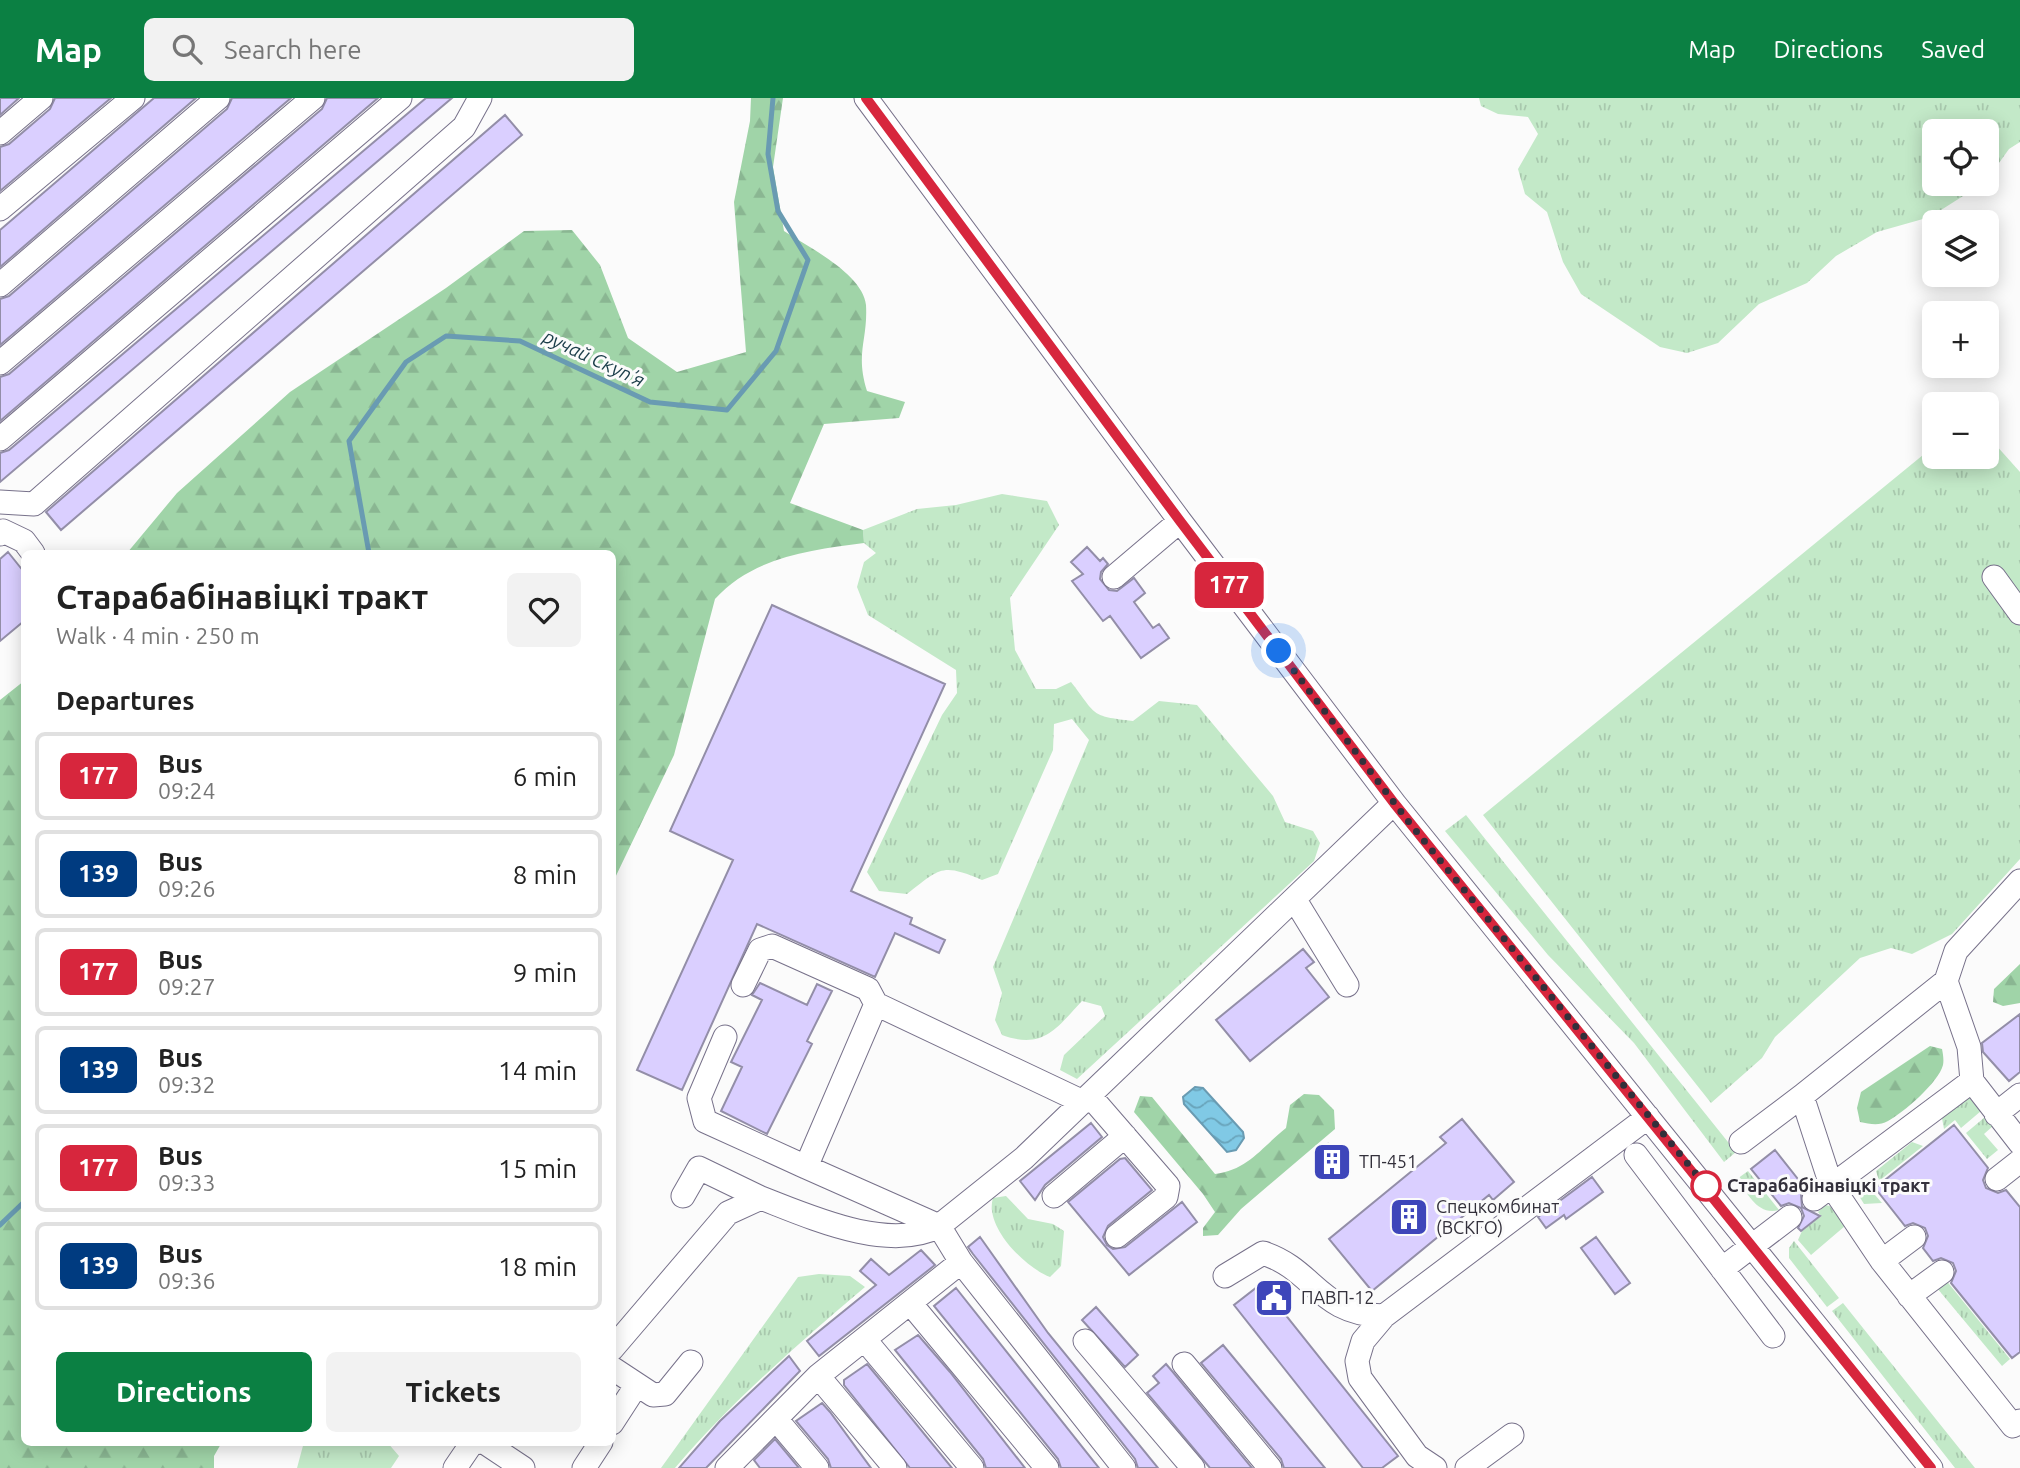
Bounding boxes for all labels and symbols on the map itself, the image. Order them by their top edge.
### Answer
water label: ручай Скупʼя [539,325,648,391]
line badge: 177 [1189,562,1269,608]
your location [1261,633,1296,668]
building icon: ТП-451 [1311,1141,1353,1183]
place label: ТП-451 [1359,1151,1417,1171]
marker: Старабабінавіцкі тракт [1691,1171,1721,1201]
place label: Старабабінавіцкі тракт [1727,1175,1930,1195]
building icon: Спецкомбинат (ВСКГО) [1388,1196,1430,1238]
place label: Спецкомбинат (ВСКГО) [1436,1196,1559,1238]
public building icon: ПАВП-12 [1253,1277,1295,1319]
place label: ПАВП-12 [1301,1287,1374,1307]

